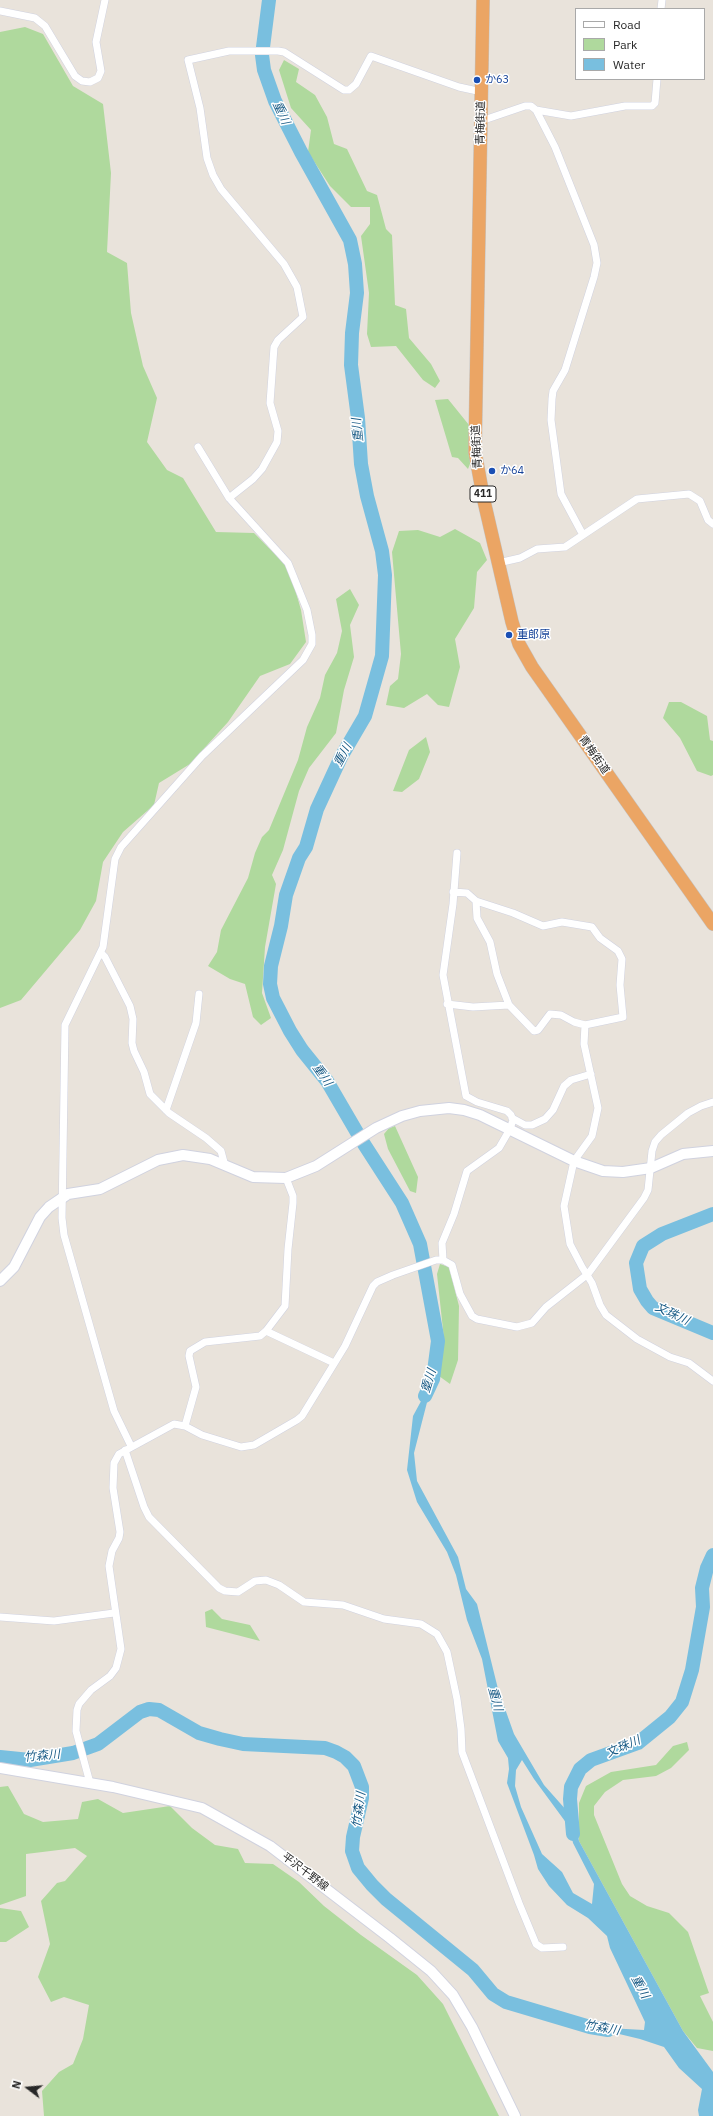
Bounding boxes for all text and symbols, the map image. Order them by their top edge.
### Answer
legend [575,8,705,80]
text: Road [613,17,641,32]
text: Park [613,37,637,52]
text: Water [613,57,645,72]
place label: か63 [485,73,509,87]
marker: か63 [472,75,482,85]
water label: 重川 [269,99,293,127]
street label: 青梅街道 [474,101,488,145]
water label: 重川 [350,417,366,443]
street label: 青梅街道 [469,425,485,469]
place label: か64 [500,464,524,478]
marker: か64 [487,466,497,476]
road number: 411 [470,486,496,502]
place label: 重郎原 [517,628,550,642]
marker: 重郎原 [504,630,514,640]
street label: 青梅街道 [576,733,612,777]
water label: 重川 [331,741,355,769]
water label: 重川 [309,1061,335,1089]
water label: 文珠川 [653,1300,691,1328]
water label: 重川 [419,1367,439,1395]
water label: 重川 [485,1686,505,1712]
water label: 文珠川 [604,1733,642,1761]
water label: 竹森川 [23,1747,61,1765]
water label: 竹森川 [349,1791,369,1829]
street label: 平沢千野線 [279,1850,331,1894]
water label: 重川 [628,1973,652,2001]
water label: 竹森川 [583,2018,621,2038]
north arrow [8,2068,48,2108]
text: N [9,2079,24,2090]

